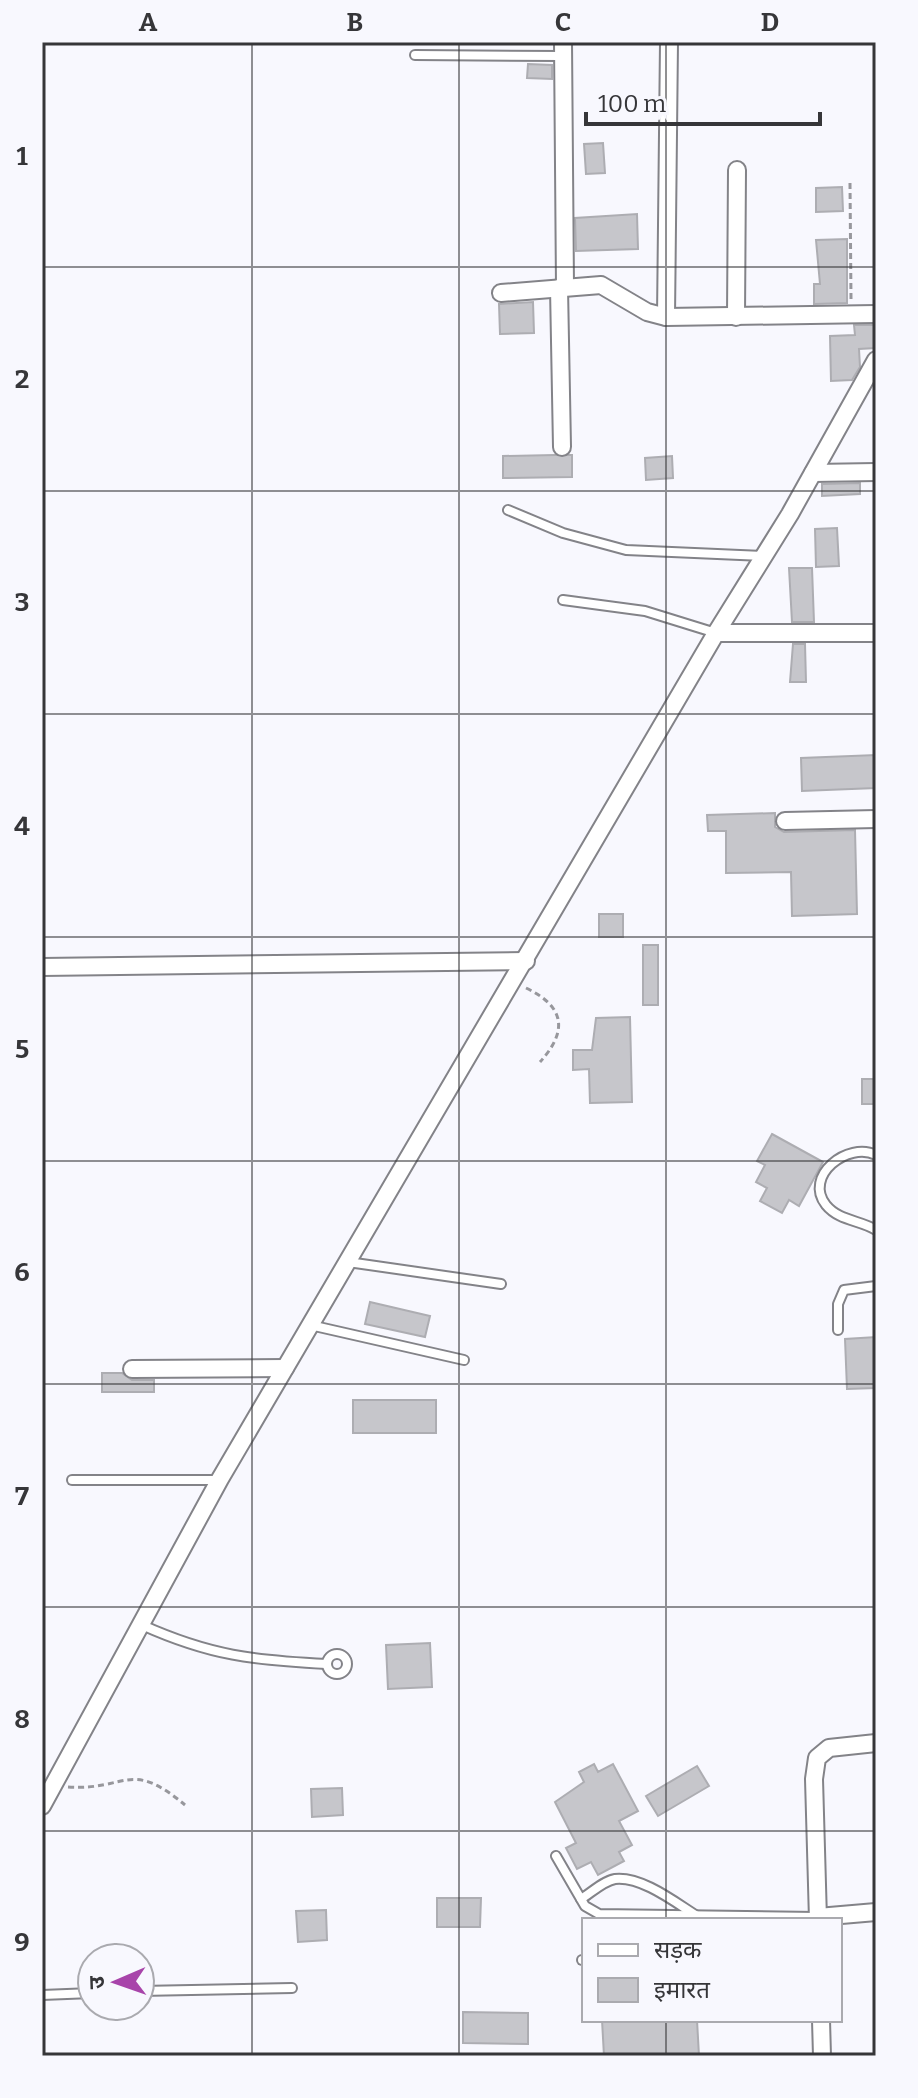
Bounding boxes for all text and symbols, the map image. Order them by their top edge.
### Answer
text: A [139,7,158,38]
text: B [347,7,363,38]
text: C [555,7,571,38]
text: D [761,7,779,38]
scale bar [586,76,820,126]
text: 100 m [598,90,666,118]
text: 1 [16,141,28,172]
text: 2 [15,364,29,395]
text: 3 [15,587,29,618]
text: 4 [14,811,30,842]
text: 5 [15,1034,29,1065]
text: 6 [14,1257,30,1288]
text: 7 [15,1481,29,1512]
text: 8 [14,1704,30,1735]
legend [582,1918,842,2022]
text: 9 [14,1927,30,1958]
text: सड़क [654,1936,702,1964]
north arrow [76,1942,156,2022]
text: उ [83,1975,110,1990]
text: इमारत [654,1976,711,2004]

